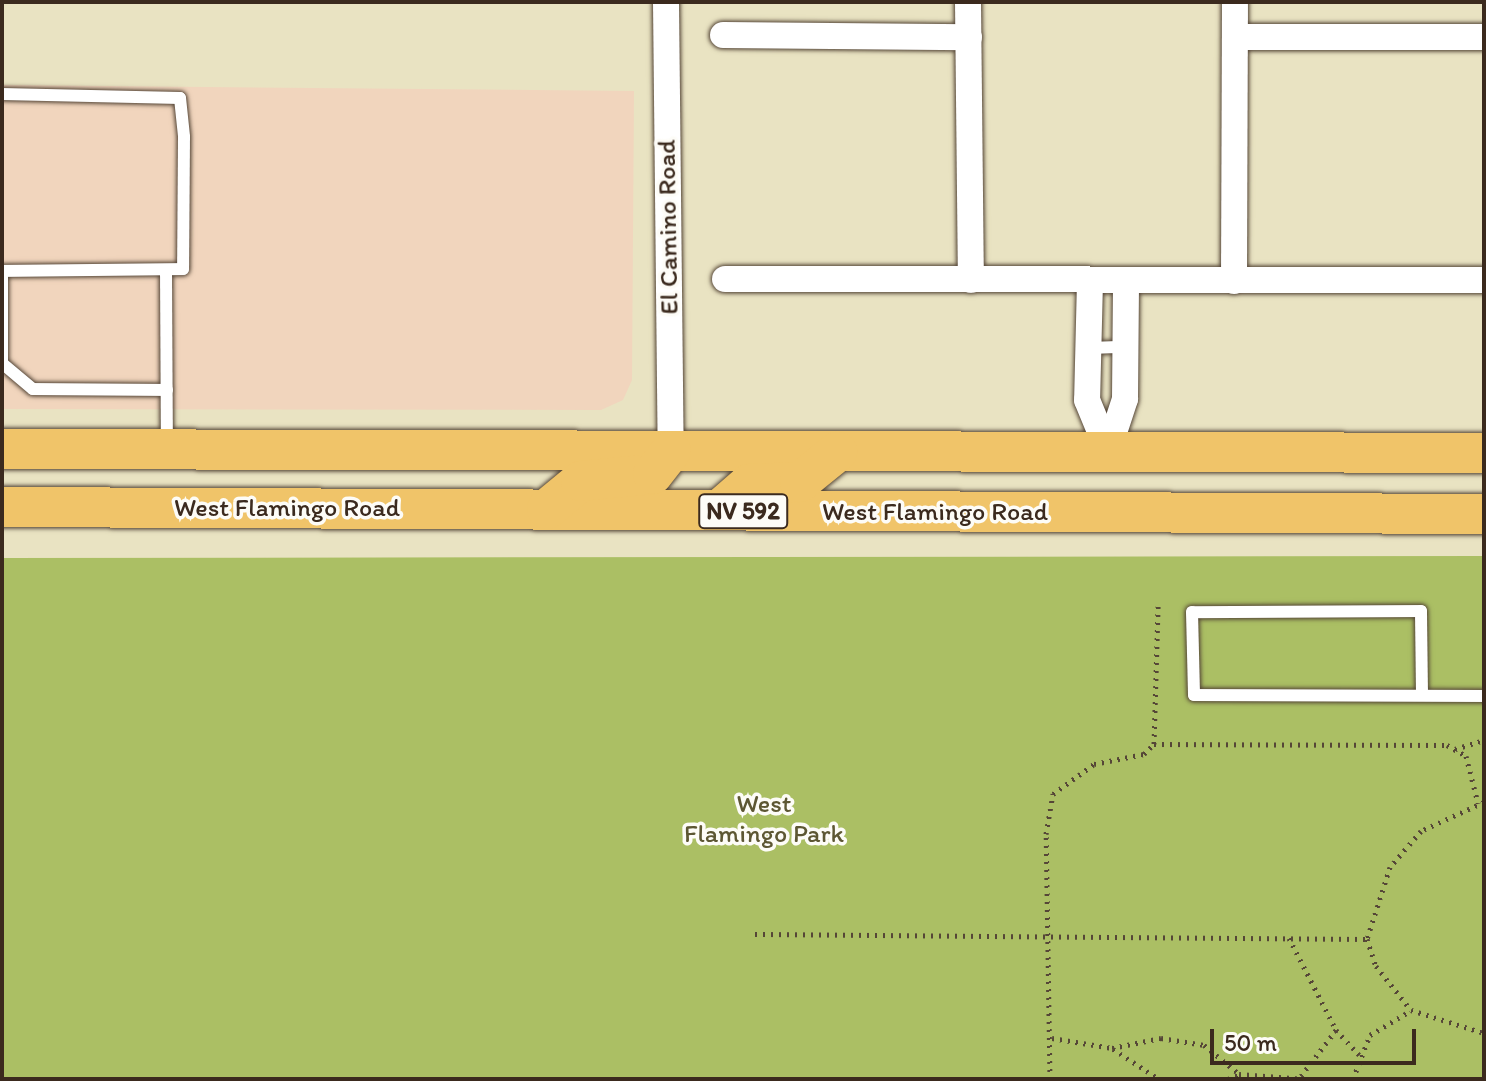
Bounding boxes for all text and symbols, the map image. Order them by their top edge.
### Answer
street label: El Camino Road [651,139,685,315]
road number: NV 592 [697,491,789,531]
street label: West Flamingo Road [174,492,400,524]
street label: West Flamingo Road [822,496,1048,528]
park label: West Flamingo Park [684,788,844,850]
scale bar [1214,1013,1420,1063]
text: 50 m [1224,1028,1277,1057]

